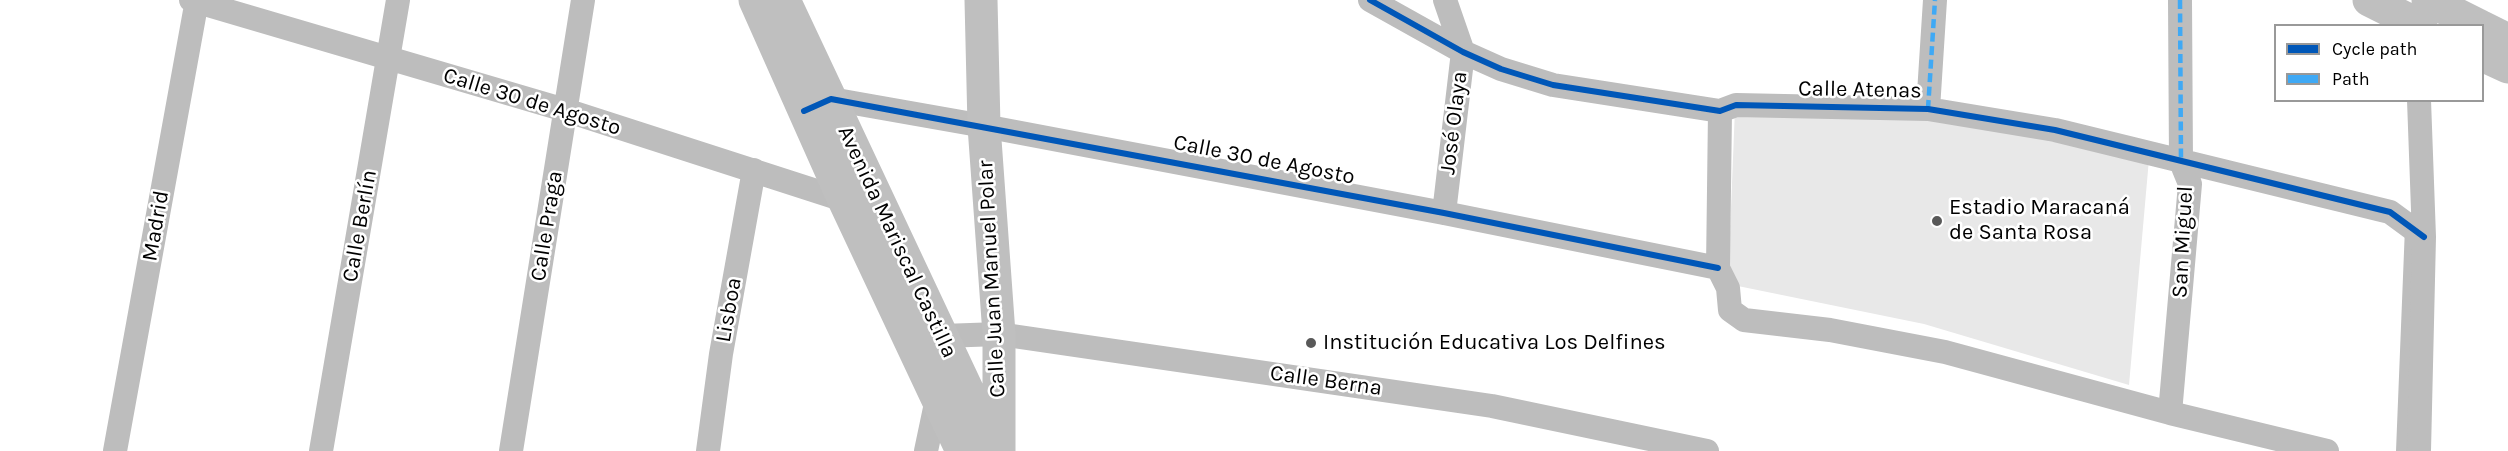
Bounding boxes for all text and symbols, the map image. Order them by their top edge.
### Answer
legend [2274,24,2484,102]
text: Cycle path [2332,38,2417,60]
street label: Calle 30 de Agosto [440,62,624,142]
text: Path [2332,68,2370,90]
street label: José Olaya [1435,70,1473,176]
street label: Calle Atenas [1798,76,1922,104]
street label: Avenida Mariscal Castilla [832,122,962,362]
street label: Calle 30 de Agosto [1171,129,1357,191]
street label: Calle Juan Manuel Polar [973,160,1011,398]
street label: Calle Berlín [337,168,383,284]
street label: Calle Praga [525,169,569,283]
street label: San Miguel [2167,185,2199,299]
street label: Madrid [137,189,175,263]
place label: Estadio Maracaná de Santa Rosa [1949,195,2130,246]
marker: Estadio Maracaná de Santa Rosa [1930,214,1944,228]
street label: Lisboa [710,275,748,345]
place label: Institución Educativa Los Delfines [1323,330,1666,356]
marker: Institución Educativa Los Delfines [1304,336,1318,350]
street label: Calle Berna [1268,360,1384,402]

